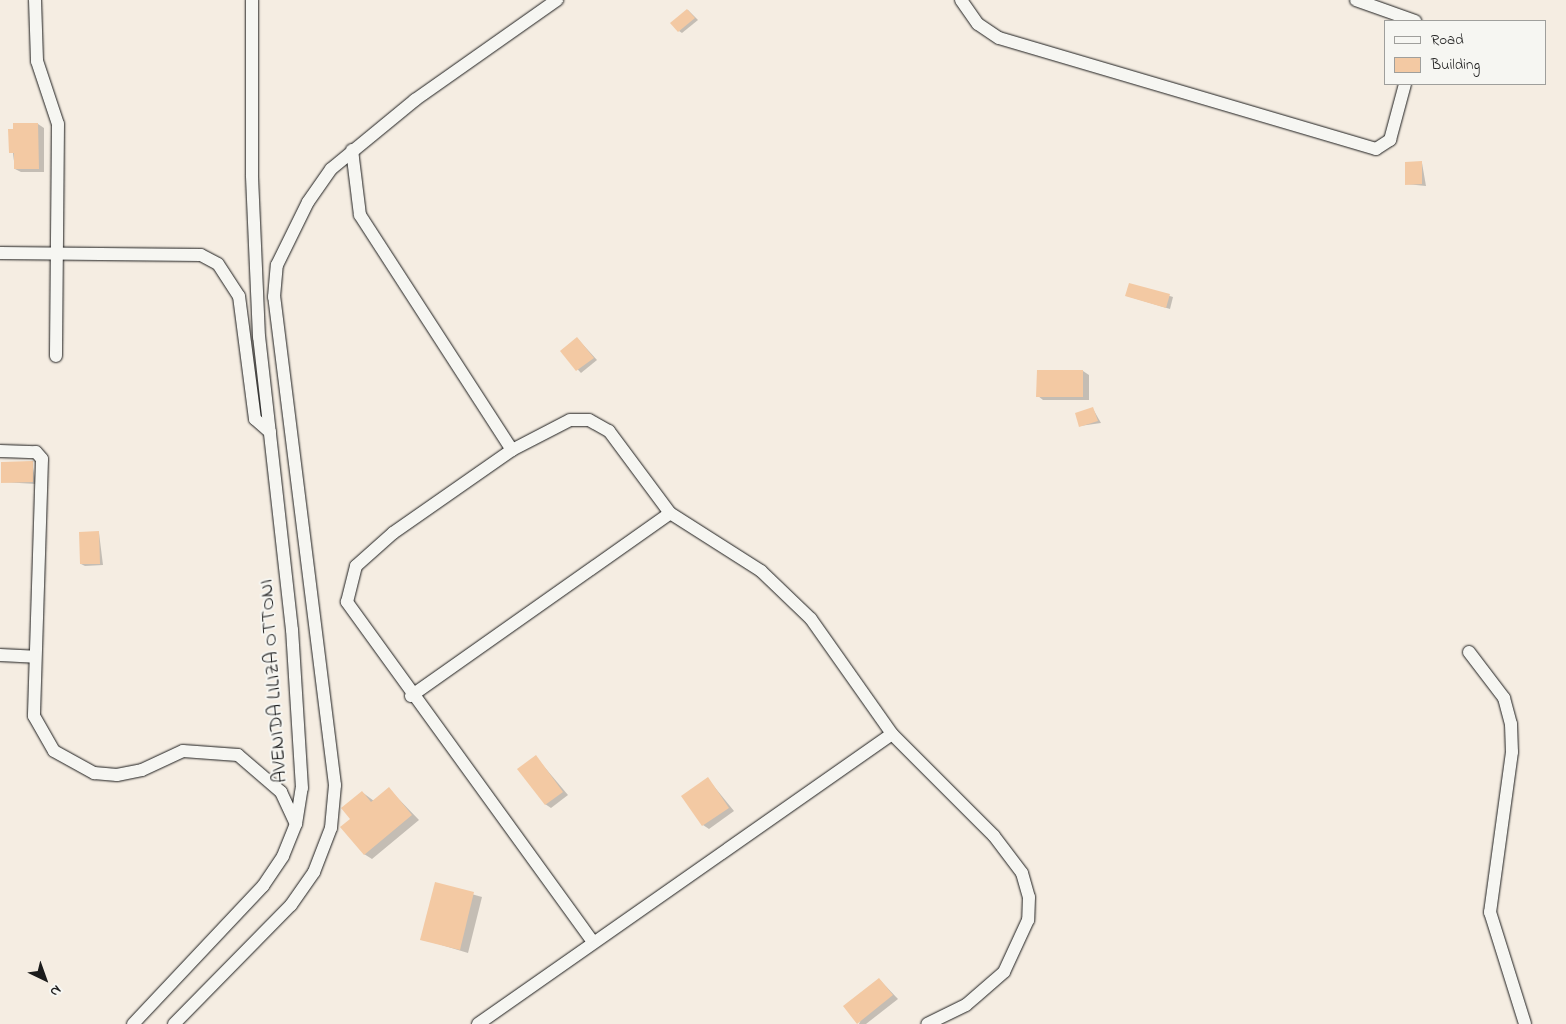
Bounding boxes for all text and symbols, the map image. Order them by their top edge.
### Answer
legend [1384,20,1546,85]
text: Road [1431,29,1464,51]
text: Building [1431,54,1480,76]
street label: AVENIDA LILIZA OTTONI [255,578,293,784]
north arrow [20,954,70,1004]
text: N [45,980,66,1001]

